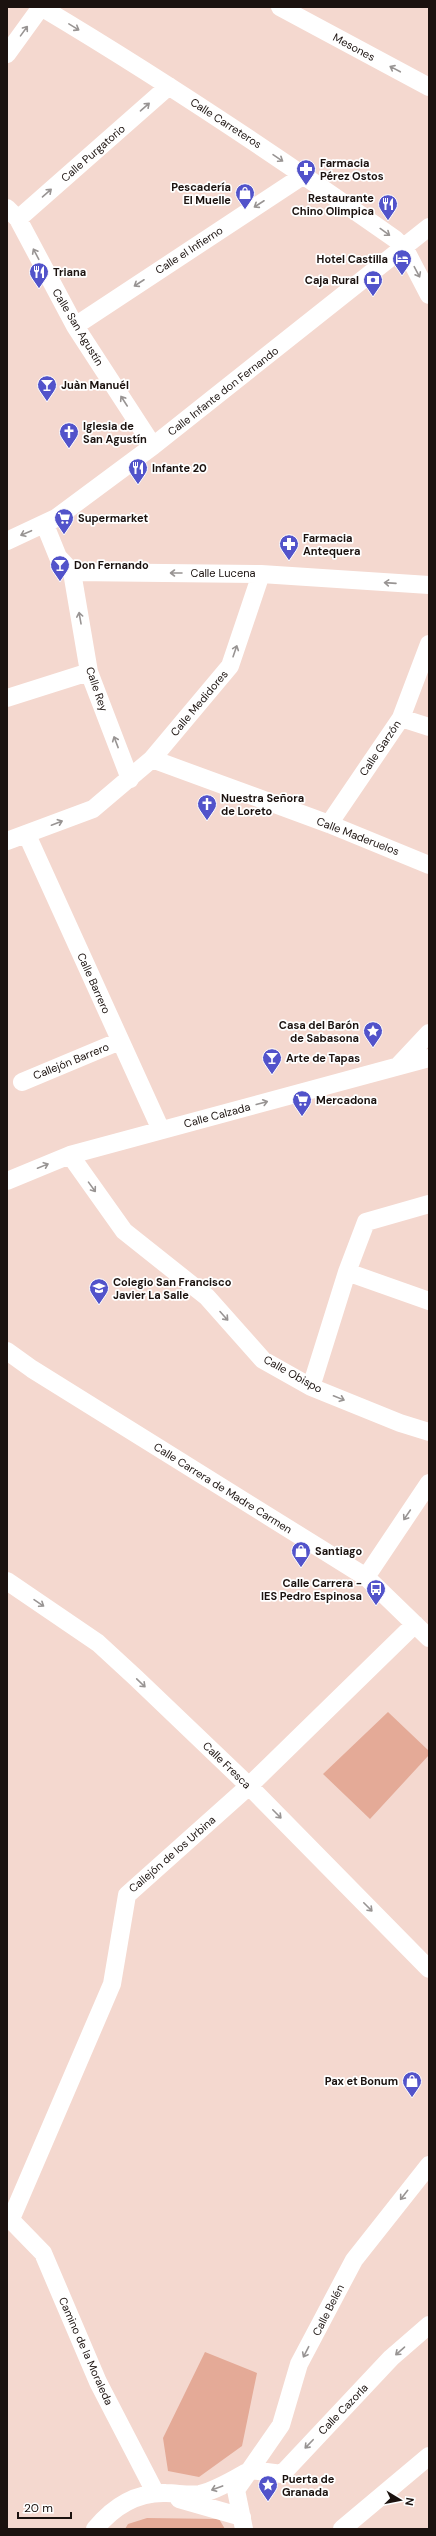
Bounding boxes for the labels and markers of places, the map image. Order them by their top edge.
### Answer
place label: Farmacia Pérez Ostos [320,156,384,183]
pharmacy icon: Farmacia Pérez Ostos [295,158,317,186]
place label: Pescadería El Muelle [171,180,231,207]
shop icon: Pescadería El Muelle [234,182,256,210]
place label: Restaurante Chino Olimpica [292,191,374,218]
restaurant icon: Restaurante Chino Olimpica [377,193,399,221]
hotel icon: Hotel Castilla [391,248,413,276]
place label: Hotel Castilla [317,252,388,266]
restaurant icon: Triana [28,261,50,289]
place label: Triana [53,265,86,279]
bank icon: Caja Rural [362,269,384,297]
place label: Caja Rural [305,273,359,287]
bar icon: Juàn Manuél [36,374,58,402]
place label: Juàn Manuél [61,378,129,392]
place label: Iglesia de San Agustín [83,419,147,446]
church icon: Iglesia de San Agustín [58,421,80,449]
restaurant icon: Infante 20 [127,457,149,485]
place label: Infante 20 [152,461,207,475]
supermarket icon: Supermarket [53,507,75,535]
place label: Supermarket [78,511,148,525]
place label: Farmacia Antequera [303,531,360,558]
pharmacy icon: Farmacia Antequera [278,533,300,561]
bar icon: Don Fernando [49,554,71,582]
place label: Don Fernando [74,558,149,572]
place label: Nuestra Señora de Loreto [221,791,304,818]
church icon: Nuestra Señora de Loreto [196,793,218,821]
place label: Casa del Barón de Sabasona [279,1018,359,1045]
place icon: Casa del Barón de Sabasona [362,1020,384,1048]
bar icon: Arte de Tapas [261,1047,283,1075]
place label: Arte de Tapas [286,1051,360,1065]
supermarket icon: Mercadona [291,1089,313,1117]
place label: Mercadona [316,1093,377,1107]
place label: Colegio San Francisco Javier La Salle [113,1275,232,1302]
school or university icon: Colegio San Francisco Javier La Salle [88,1277,110,1305]
shop icon: Santiago [290,1540,312,1568]
place label: Santiago [315,1544,362,1558]
place label: Calle Carrera - IES Pedro Espinosa [261,1576,362,1603]
bus stop icon: Calle Carrera - IES Pedro Espinosa [365,1578,387,1606]
shop icon: Pax et Bonum [401,2070,423,2098]
place label: Pax et Bonum [325,2074,398,2088]
place label: Puerta de Granada [282,2472,335,2499]
place icon: Puerta de Granada [257,2474,279,2502]

